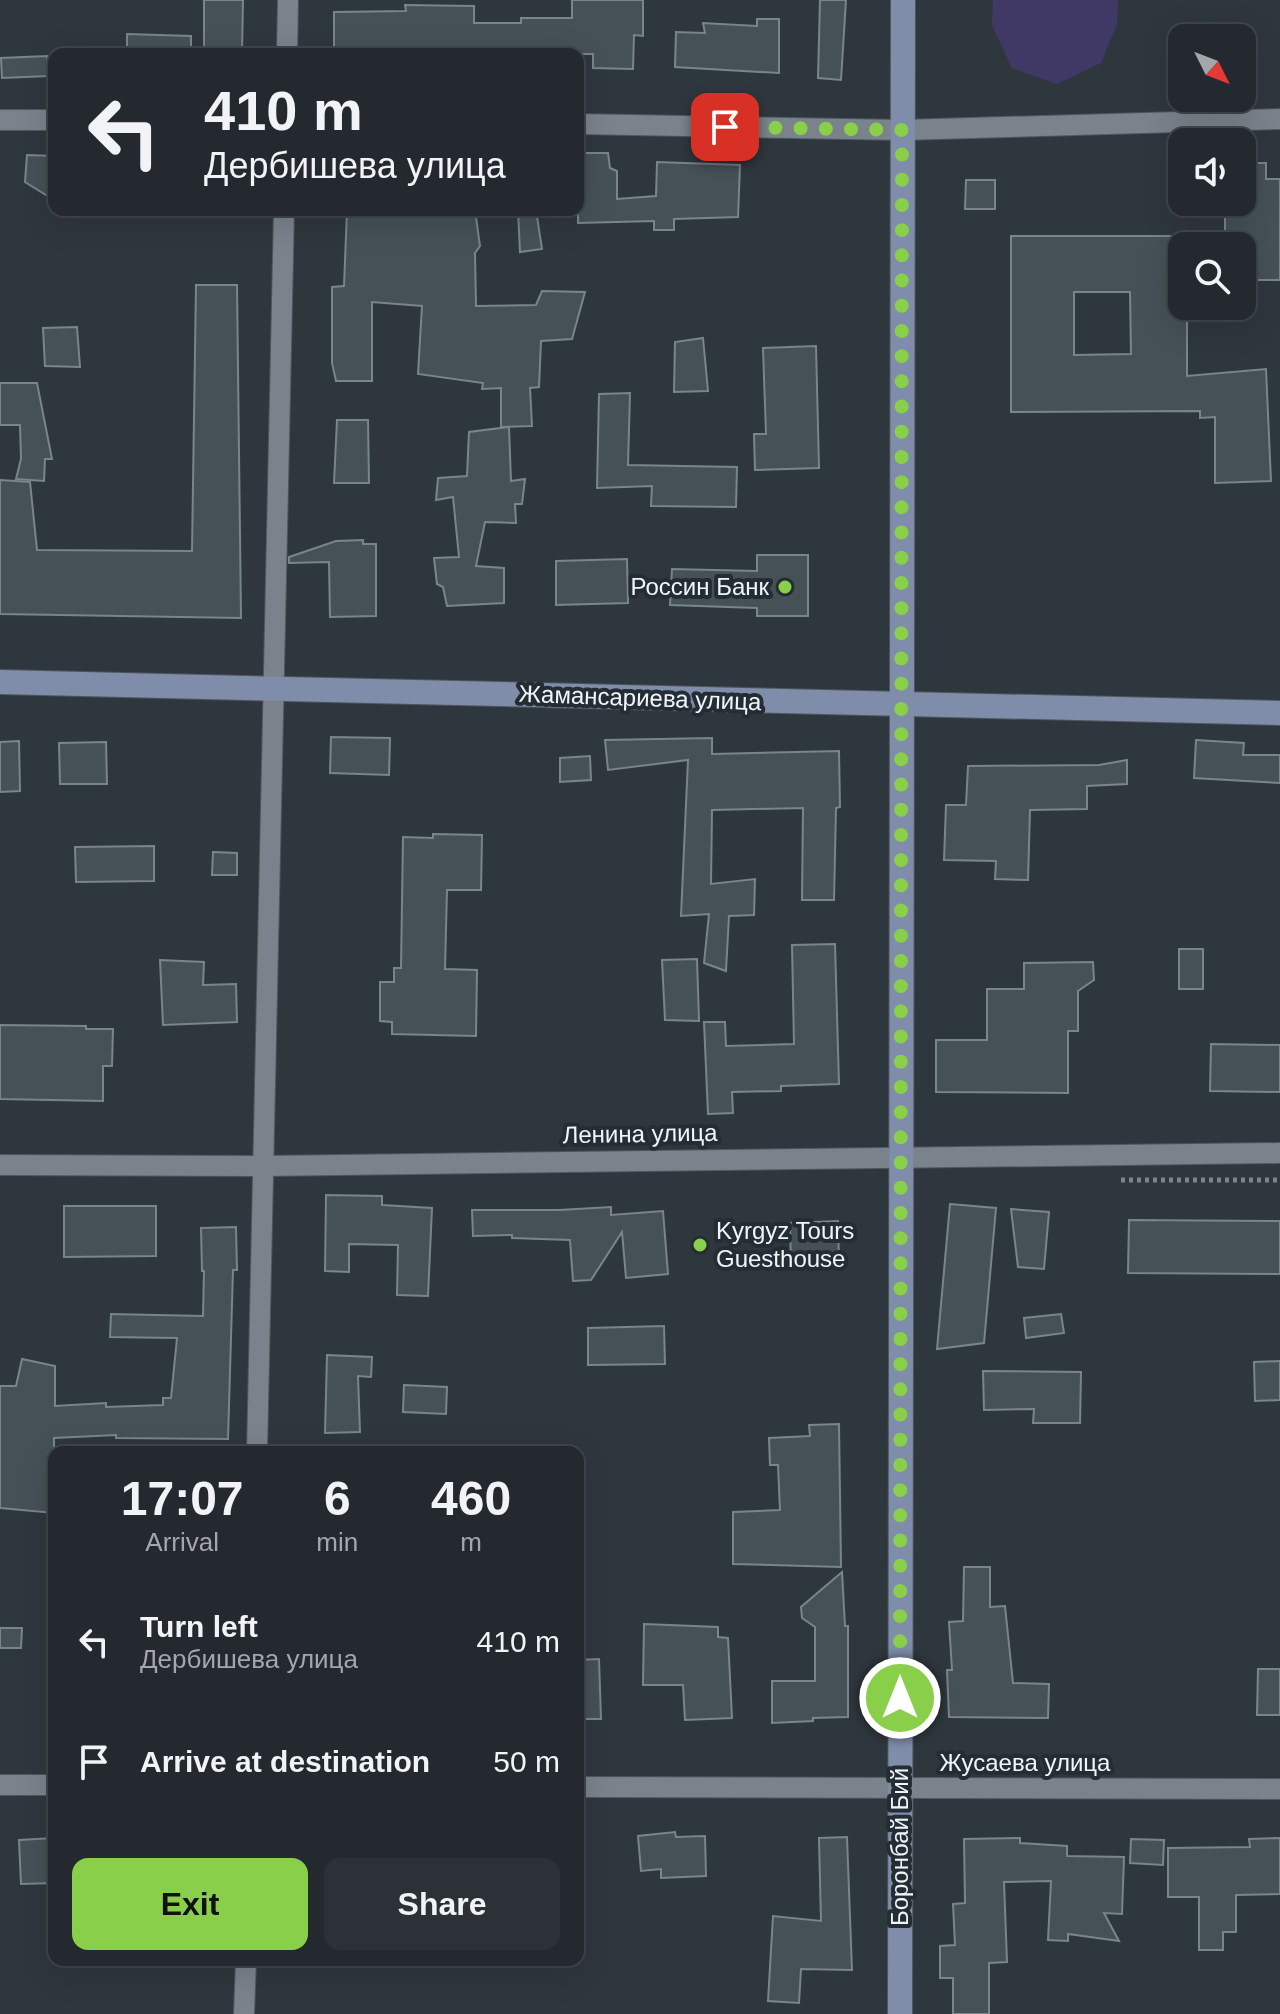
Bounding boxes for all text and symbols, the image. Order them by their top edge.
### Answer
north arrow [1168,24,1256,112]
map controls [1168,24,1256,320]
text: 410 m [204,79,363,142]
icon: left [72,80,176,184]
pin [691,93,759,161]
icon: arrive [703,105,747,149]
button: sound [1168,128,1256,216]
text: Дербишева улица [204,145,506,186]
button: search [1168,232,1256,320]
place label: Россин Банк [631,573,769,600]
marker: Россин Банк [776,578,794,596]
street label: Жамансариева улица [518,680,762,715]
street label: Ленина улица [562,1119,718,1148]
place label: Kyrgyz Tours Guesthouse [716,1217,854,1272]
marker: Kyrgyz Tours Guesthouse [691,1236,709,1254]
text: 17:07 [121,1472,244,1525]
text: 6 [324,1472,351,1525]
text: 460 [431,1472,511,1525]
text: Arrival [145,1527,219,1557]
text: min [316,1527,358,1557]
text: m [460,1527,482,1557]
text: Turn left [140,1610,258,1643]
icon: left [72,1620,116,1664]
text: 410 m [477,1625,560,1658]
text: Дербишева улица [140,1644,358,1674]
position arrow [858,1656,942,1740]
icon: arrive [72,1740,116,1784]
text: Arrive at destination [140,1745,430,1778]
text: 50 m [493,1745,560,1778]
street label: Жусаева улица [940,1749,1111,1776]
street label: Боронбай Бий [886,1768,913,1926]
button: Exit [72,1858,308,1950]
button: Share [324,1858,560,1950]

